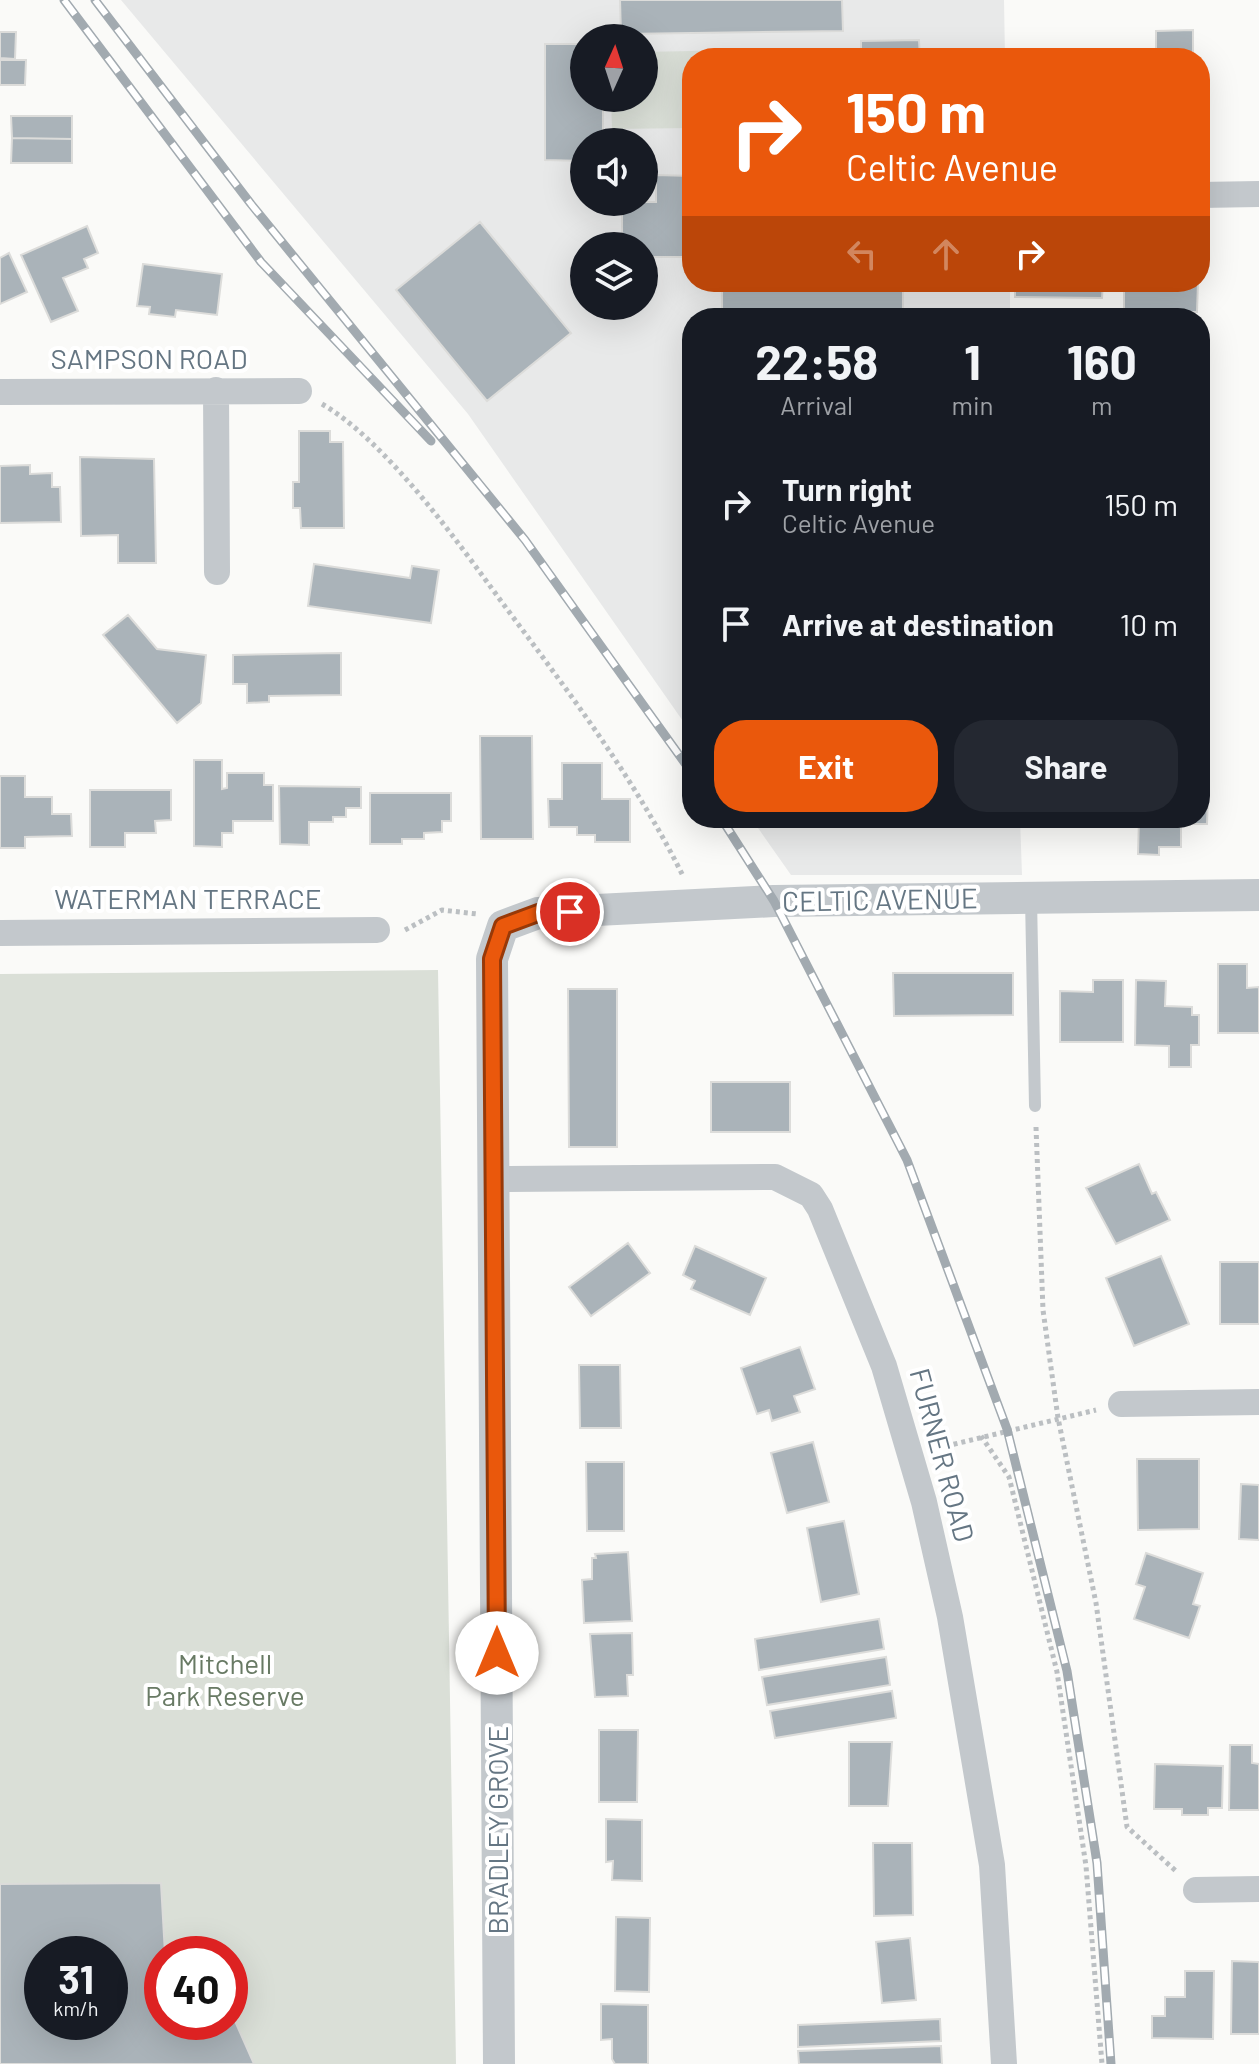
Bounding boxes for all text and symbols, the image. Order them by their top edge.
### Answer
north arrow [570,24,658,112]
map controls [570,24,658,320]
text: 150 m [846,77,986,144]
icon: right [714,80,818,184]
button: sound [570,128,658,216]
text: Celtic Avenue [846,145,1058,188]
button: layers [570,232,658,320]
icon: left [840,232,884,276]
icon: ahead [924,232,968,276]
icon: right [1008,232,1052,276]
text: 22:58 [755,332,878,390]
text: 1 [964,332,981,390]
text: 160 [1067,332,1137,390]
street label: SAMPSON ROAD [50,341,248,375]
text: Arrival [780,389,853,420]
text: min [951,389,994,420]
text: m [1091,389,1113,420]
text: Turn right [782,471,912,507]
icon: right [714,482,758,526]
text: 150 m [1104,486,1178,522]
text: Celtic Avenue [782,507,935,538]
icon: arrive [714,602,758,646]
text: Arrive at destination [782,606,1054,642]
text: 10 m [1120,606,1178,642]
button: Exit [714,720,938,812]
button: Share [954,720,1178,812]
pin [536,878,604,946]
street label: CELTIC AVENUE [782,880,978,918]
street label: WATERMAN TERRACE [54,881,322,915]
icon: arrive [548,890,592,934]
street label: FURNER ROAD [903,1364,982,1545]
position arrow [455,1611,539,1695]
park label: Mitchell Park Reserve [145,1646,305,1712]
street label: BRADLEY GROVE [480,1726,514,1934]
speed limit sign: 40 [144,1936,248,2040]
text: 31 [58,1954,94,2002]
text: km/h [53,1996,99,2020]

